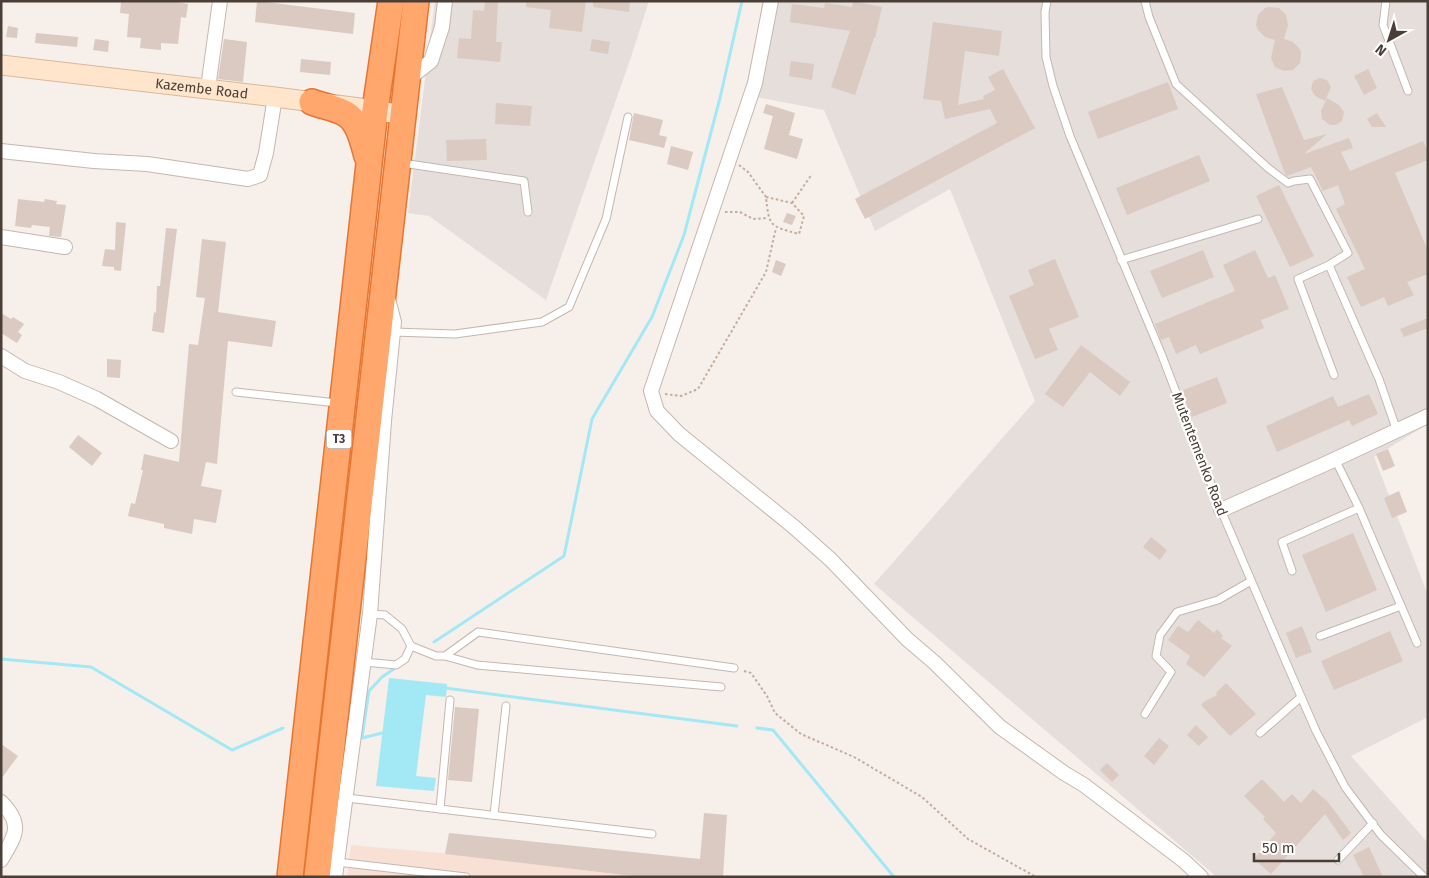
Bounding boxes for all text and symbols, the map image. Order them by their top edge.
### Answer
north arrow [1364,15,1414,65]
text: N [1372,40,1390,59]
street label: Kazembe Road [154,75,249,103]
street label: Mutentemenko Road [1168,390,1231,518]
road number: T3 [326,429,352,448]
scale bar [1254,830,1339,862]
text: 50 m [1262,839,1295,857]

